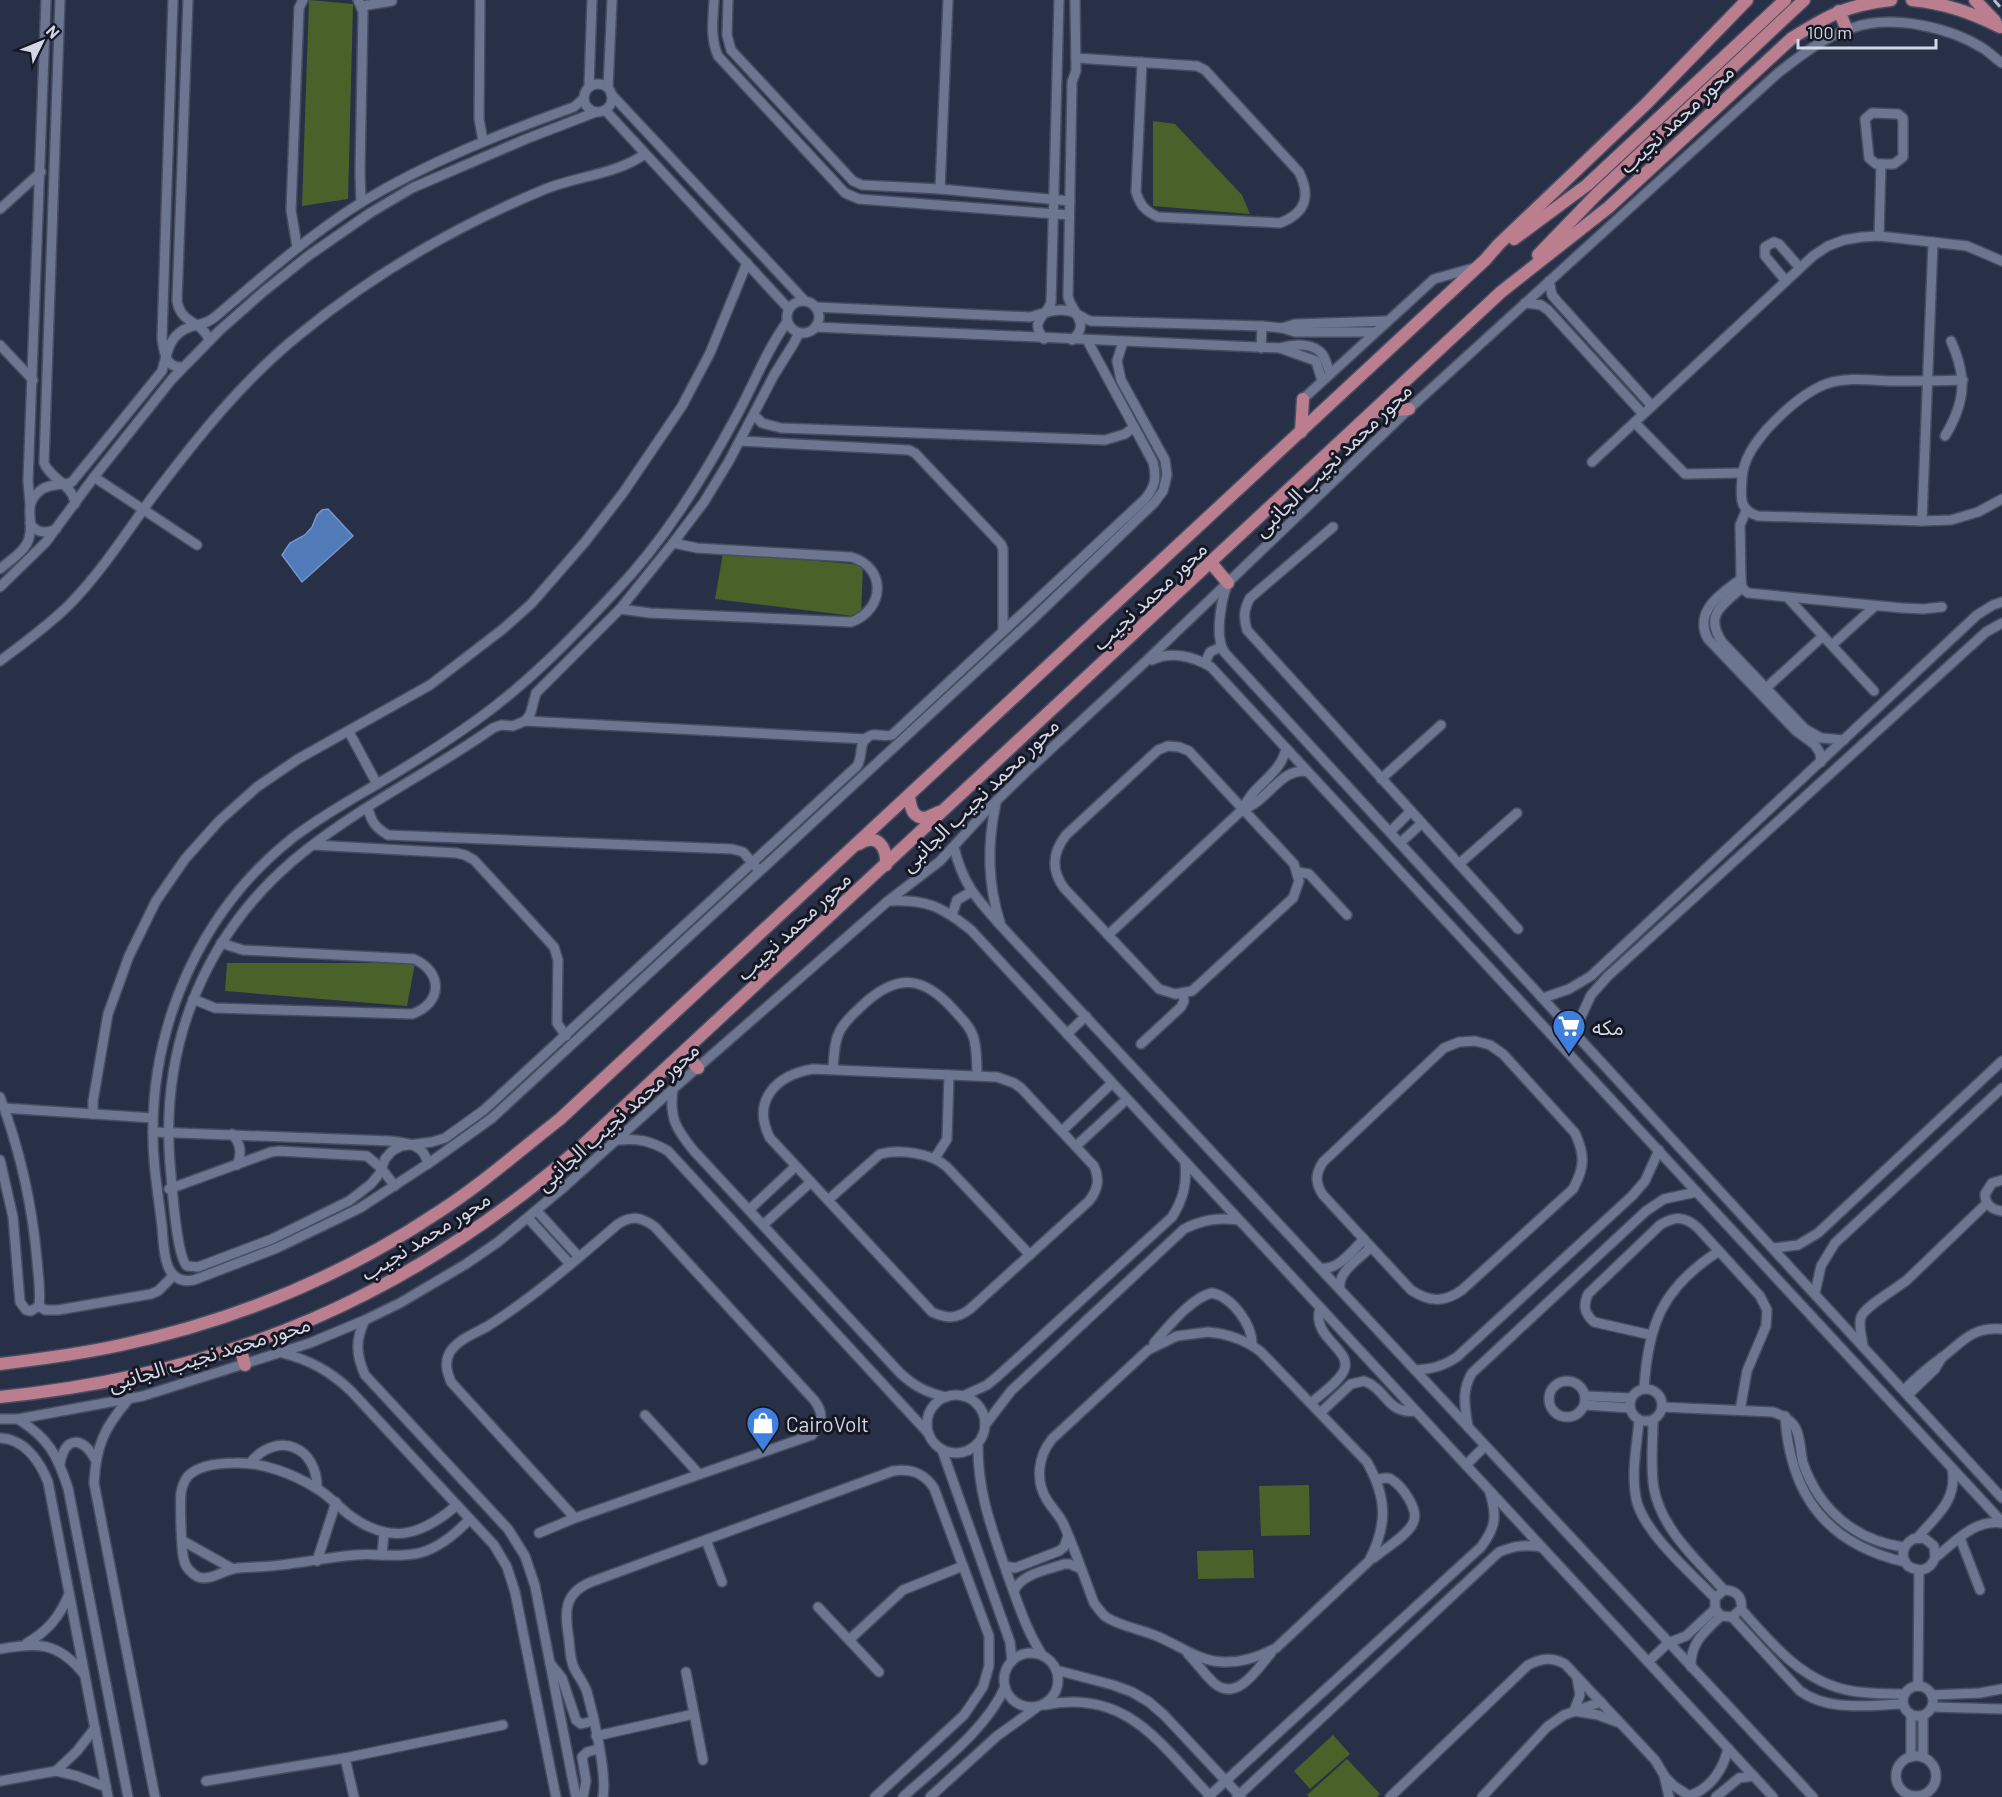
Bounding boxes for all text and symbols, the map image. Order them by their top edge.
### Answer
north arrow [12,12,72,72]
scale bar [1798,12,1936,50]
text: N [43,21,64,42]
text: 100 m [1807,21,1852,43]
street label: محور محمد نجيب [1613,58,1739,178]
street label: محور محمد نجيب الجانبى [1248,377,1417,542]
street label: محور محمد نجيب [1086,535,1212,655]
street label: محور محمد نجيب الجانبى [895,712,1064,877]
street label: محور محمد نجيب [730,865,856,985]
supermarket icon: مكه [1551,1008,1587,1055]
place label: مكه [1592,1014,1624,1039]
street label: محور محمد نجيب الجانبى [530,1036,704,1196]
street label: محور محمد نجيب [356,1185,495,1286]
street label: محور محمد نجيب الجانبى [105,1310,314,1397]
shop icon: CairoVolt [745,1405,781,1452]
place label: CairoVolt [786,1411,869,1436]

